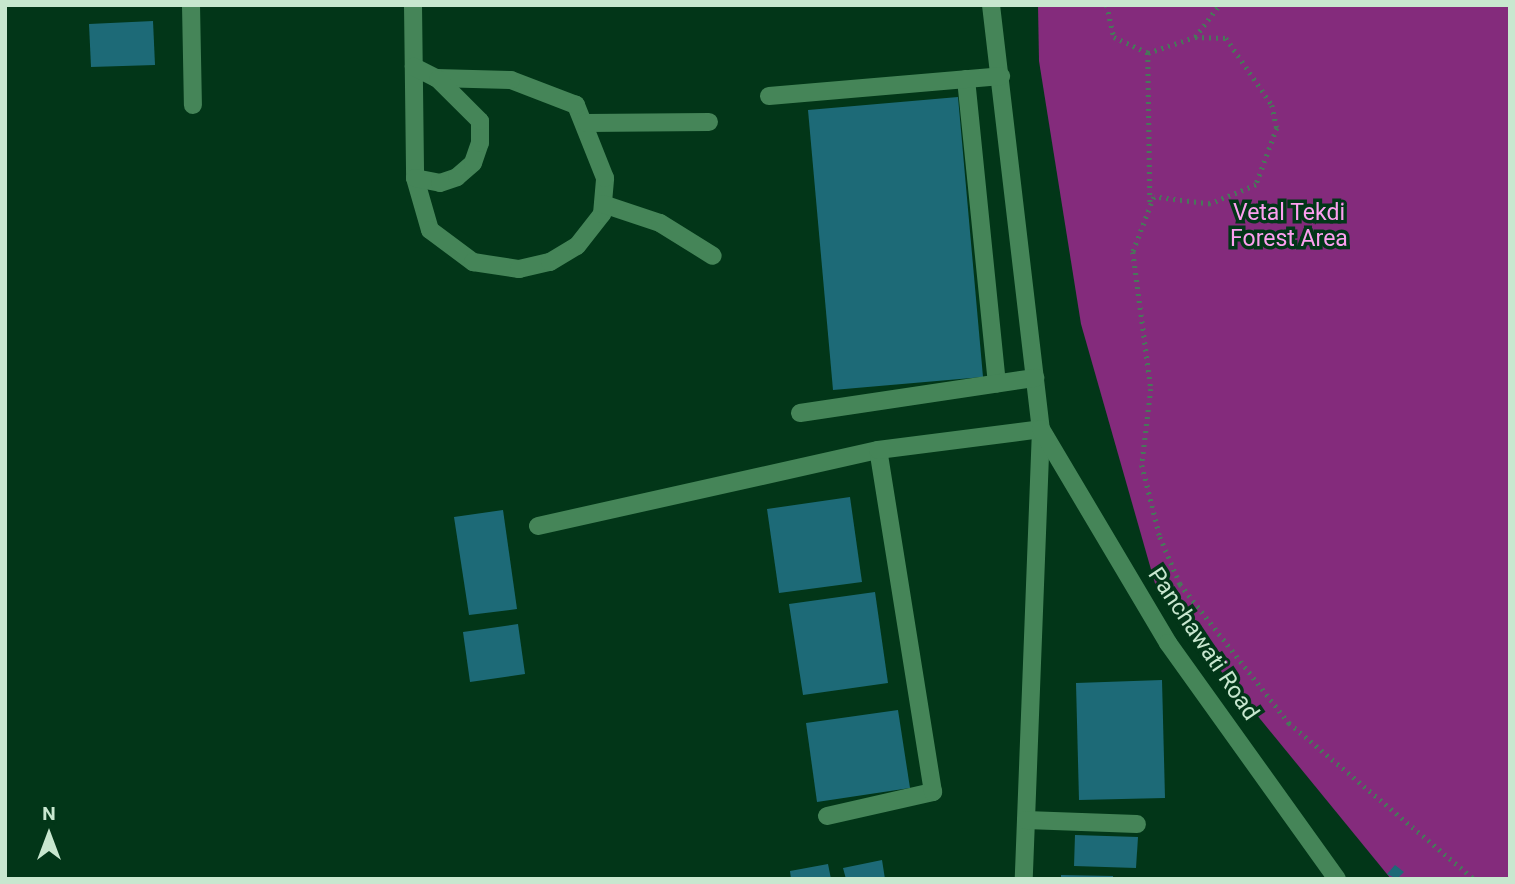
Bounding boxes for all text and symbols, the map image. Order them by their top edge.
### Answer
park label: Vetal Tekdi Forest Area [1230,199,1348,253]
street label: Panchawati Road [1142,562,1264,726]
north arrow [14,800,84,870]
text: N [42,802,56,825]

